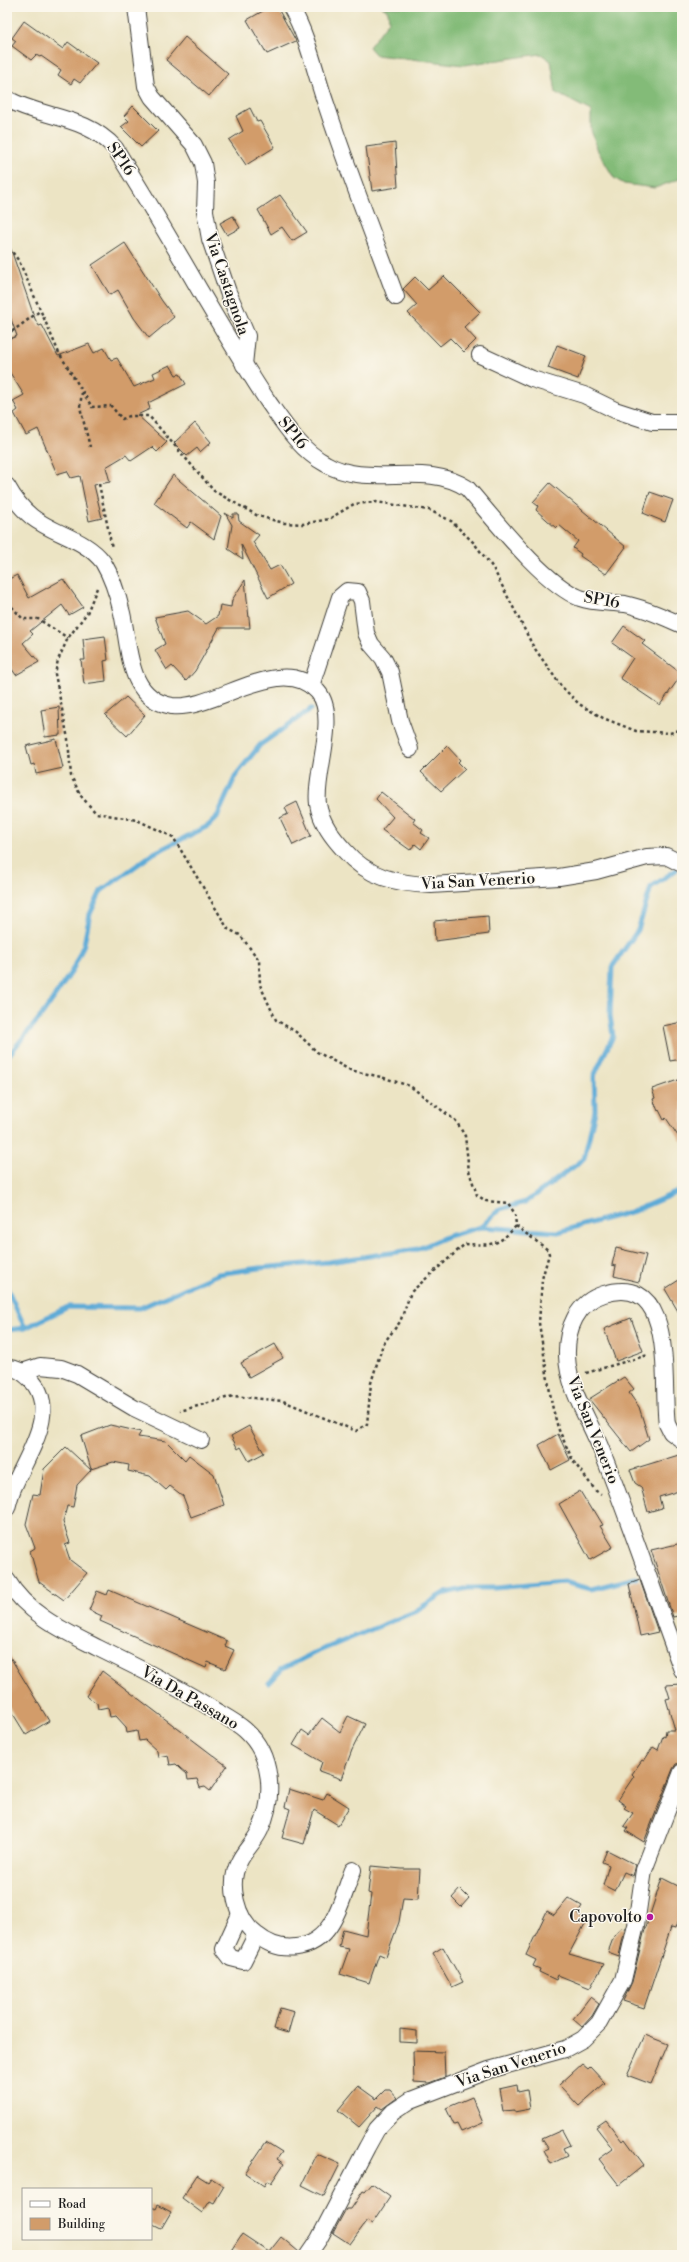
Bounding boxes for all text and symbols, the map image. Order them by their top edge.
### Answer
street label: SP16 [102,138,140,180]
street label: Via Castagnola [200,229,254,339]
street label: SP16 [274,413,312,454]
street label: SP16 [582,587,622,613]
street label: Via San Venerio [419,868,536,894]
street label: Via San Venerio [562,1372,624,1487]
street label: Via Da Passano [137,1661,243,1734]
place label: Capovolto [569,1907,642,1927]
marker: Capovolto [645,1912,655,1922]
street label: Via San Venerio [452,2038,569,2093]
legend [22,2188,152,2240]
text: Road [58,2197,86,2212]
text: Building [57,2217,106,2232]

